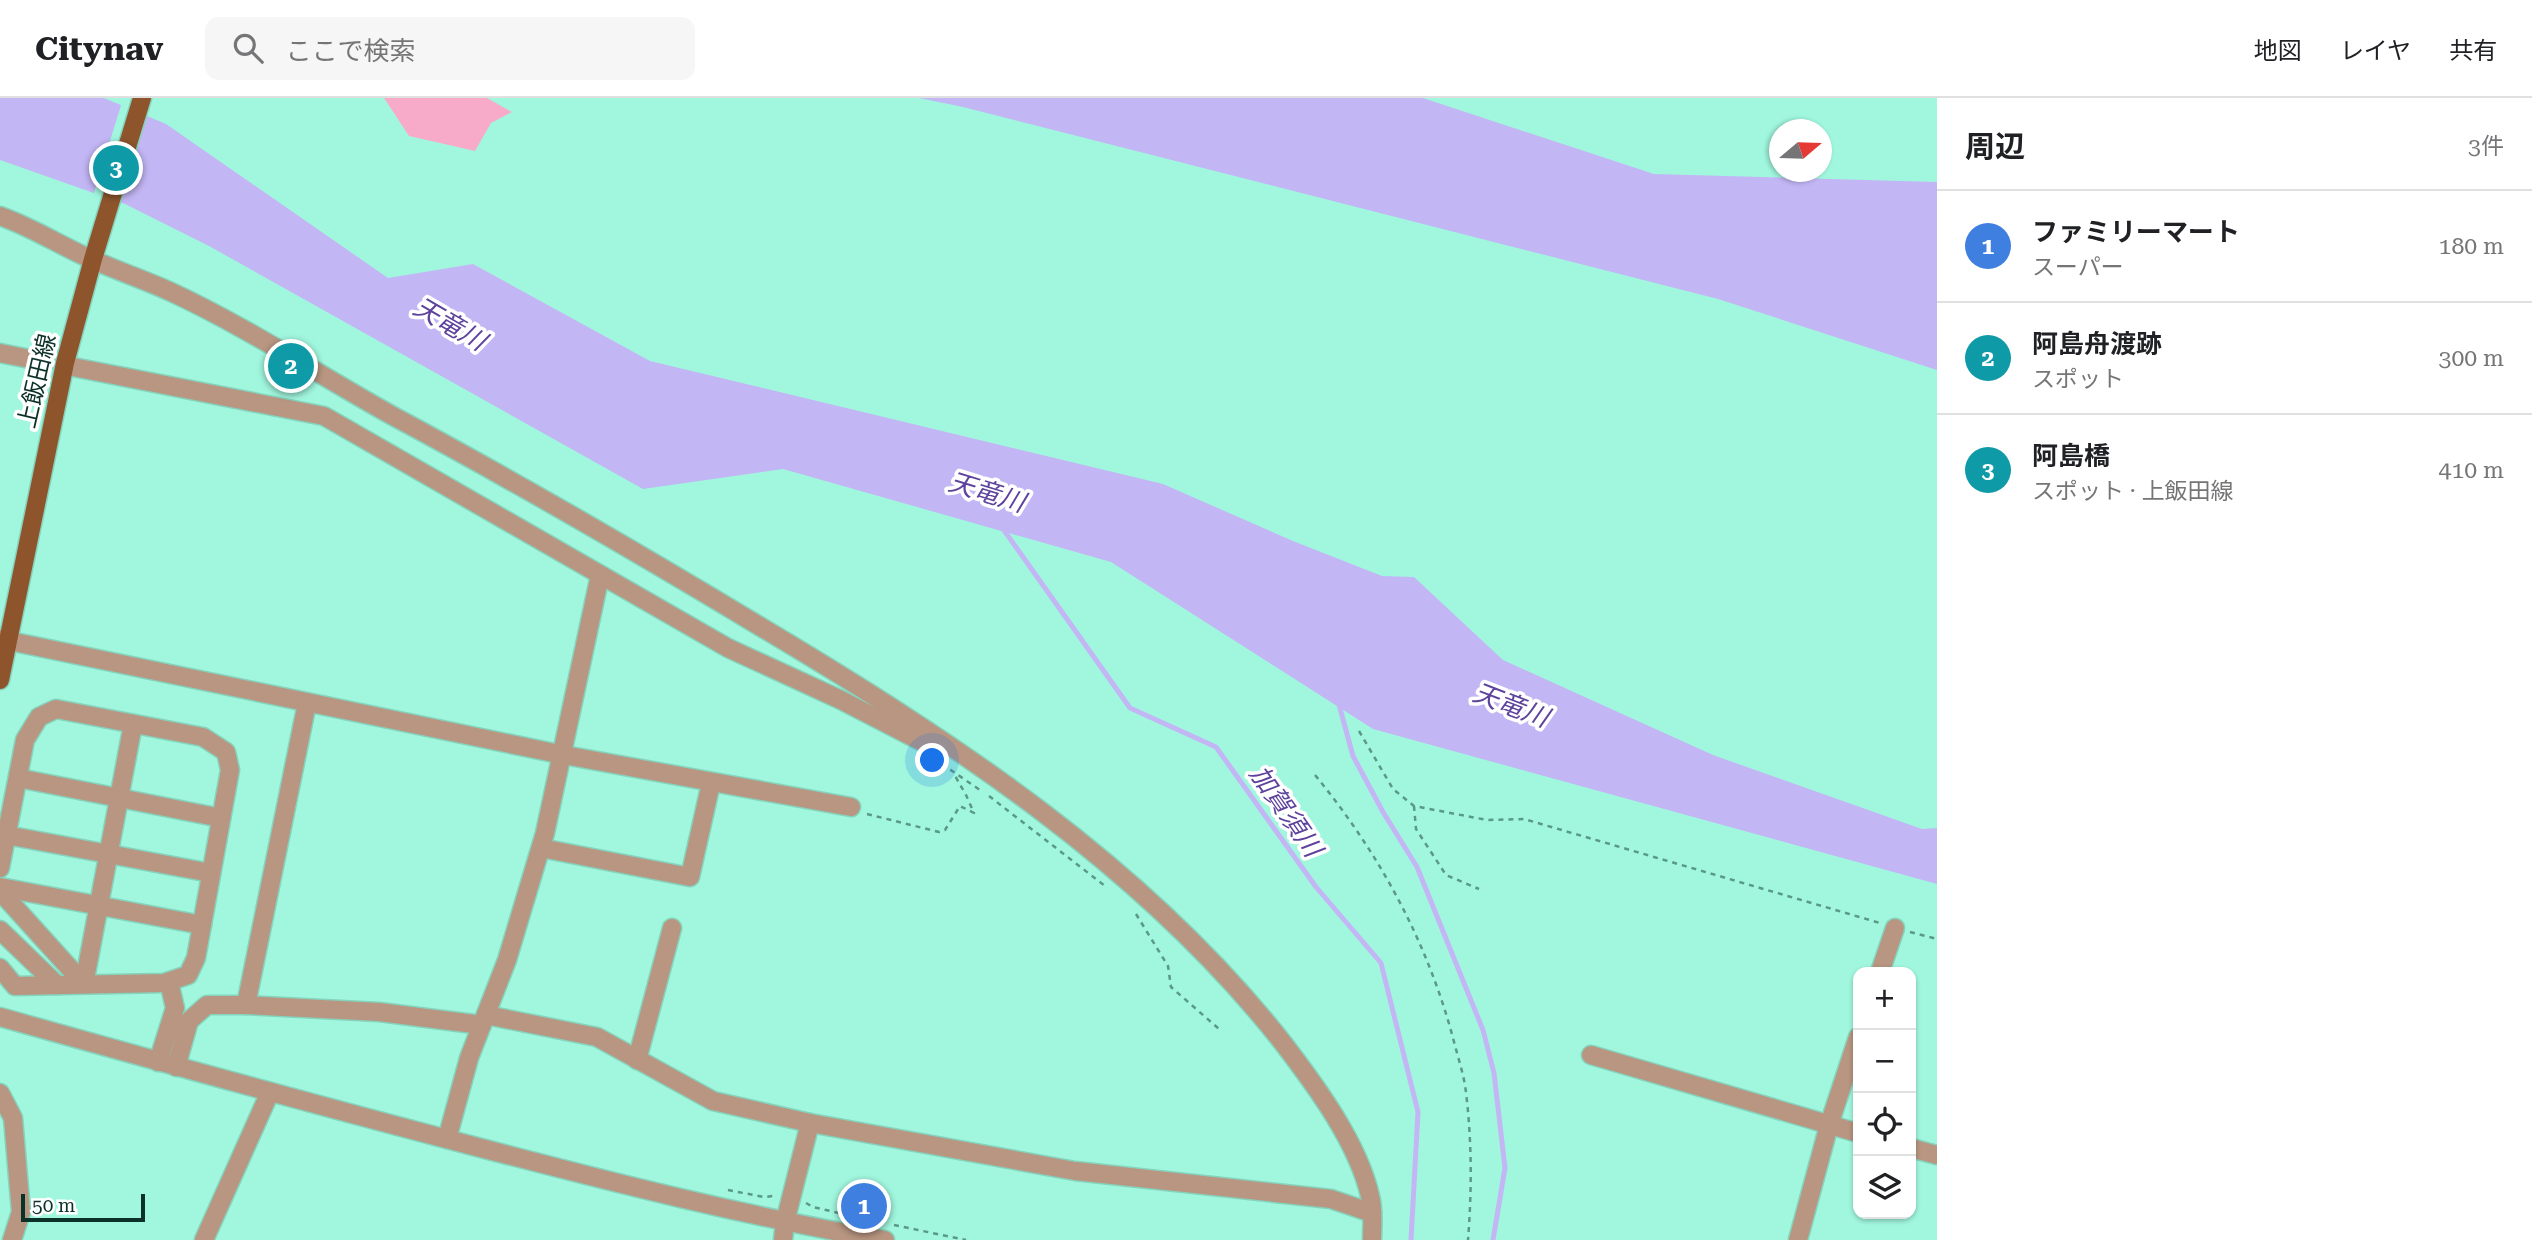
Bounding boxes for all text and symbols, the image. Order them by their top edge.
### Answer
search box [205,17,695,80]
text: Citynav [35,29,163,68]
icon: search [229,29,267,67]
text: ここで検索 [285,36,415,66]
text: 地図 [2254,37,2302,65]
text: レイヤ [2340,37,2411,65]
text: 共有 [2449,37,2497,65]
north arrow [1769,119,1832,182]
text: 周辺 [1965,129,2025,164]
text: 3件 [2468,133,2504,160]
pin: 3 [93,142,139,194]
text: ファミリーマート [2032,217,2240,247]
text: 1 [1982,233,1994,260]
text: 180 m [2439,233,2504,260]
text: スーパー [2032,254,2124,281]
water label: 天竜川 [409,292,494,358]
text: 阿島舟渡跡 [2032,329,2162,359]
street label: 上飯田線 [13,331,61,431]
pin: 2 [268,340,314,392]
text: 2 [1982,345,1994,372]
text: 300 m [2439,345,2504,372]
text: スポット [2032,366,2124,393]
text: 阿島橋 [2032,441,2110,471]
text: 3 [1982,457,1994,484]
text: 410 m [2439,457,2504,484]
water label: 天竜川 [945,466,1032,519]
text: スポット · 上飯田線 [2032,478,2233,505]
water label: 天竜川 [1469,677,1556,734]
your location [915,743,949,777]
water label: 加賀須川 [1244,760,1330,865]
map controls [1853,967,1916,1219]
button: + [1853,967,1916,1030]
button: − [1853,1030,1916,1093]
button: locate [1853,1093,1916,1156]
button: layers [1853,1156,1916,1219]
pin: 1 [841,1180,887,1232]
scale bar [21,1191,145,1223]
text: 50 m [32,1194,75,1217]

